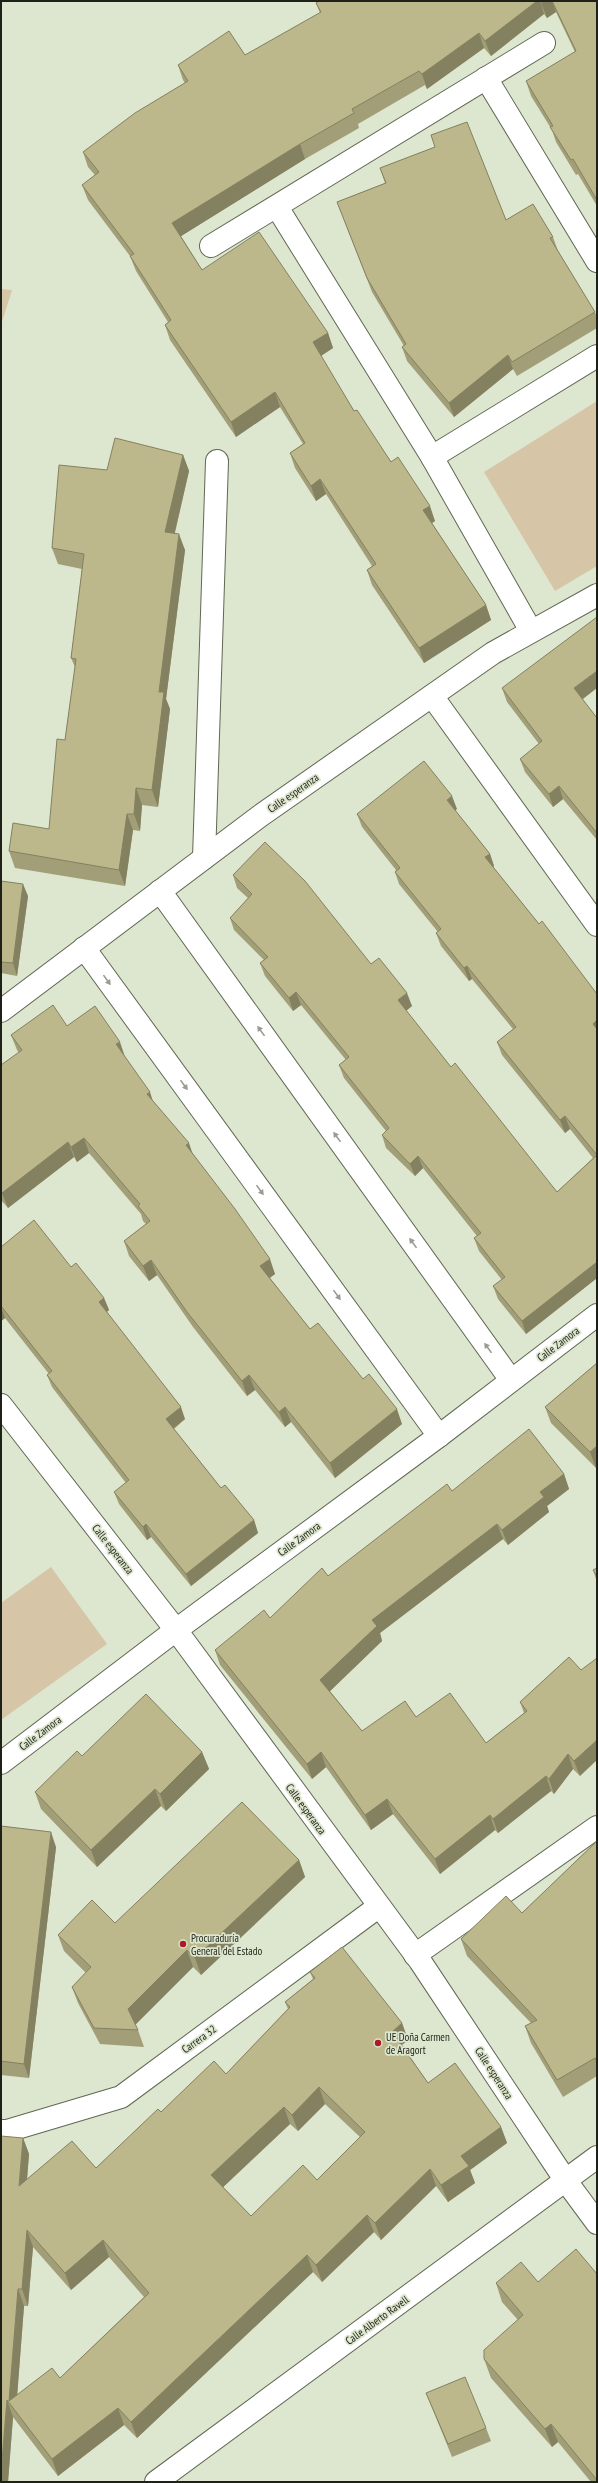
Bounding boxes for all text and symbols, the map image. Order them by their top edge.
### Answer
street label: Calle esperanza [265,770,321,816]
one-way arrow [103,974,111,985]
one-way arrow [257,1026,265,1037]
one-way arrow [179,1079,188,1090]
one-way arrow [333,1132,341,1142]
one-way arrow [256,1184,264,1195]
one-way arrow [408,1237,417,1248]
one-way arrow [332,1290,340,1300]
street label: Calle Zamora [534,1324,582,1364]
one-way arrow [484,1343,492,1353]
street label: Calle Zamora [275,1519,323,1559]
street label: Calle esperanza [89,1521,137,1577]
street label: Calle Zamora [16,1713,64,1753]
street label: Calle esperanza [283,1781,329,1837]
place label: Procuraduría General del Estado [191,1931,262,1958]
marker: Procuraduría General del Estado [178,1939,188,1949]
street label: Carrera 32 [179,2022,219,2056]
place label: UE Doña Carmen de Aragort [386,2030,450,2057]
marker: UE Doña Carmen de Aragort [373,2038,383,2048]
street label: Calle esperanza [472,2044,516,2102]
street label: Calle Alberto Ravell [343,2292,412,2348]

